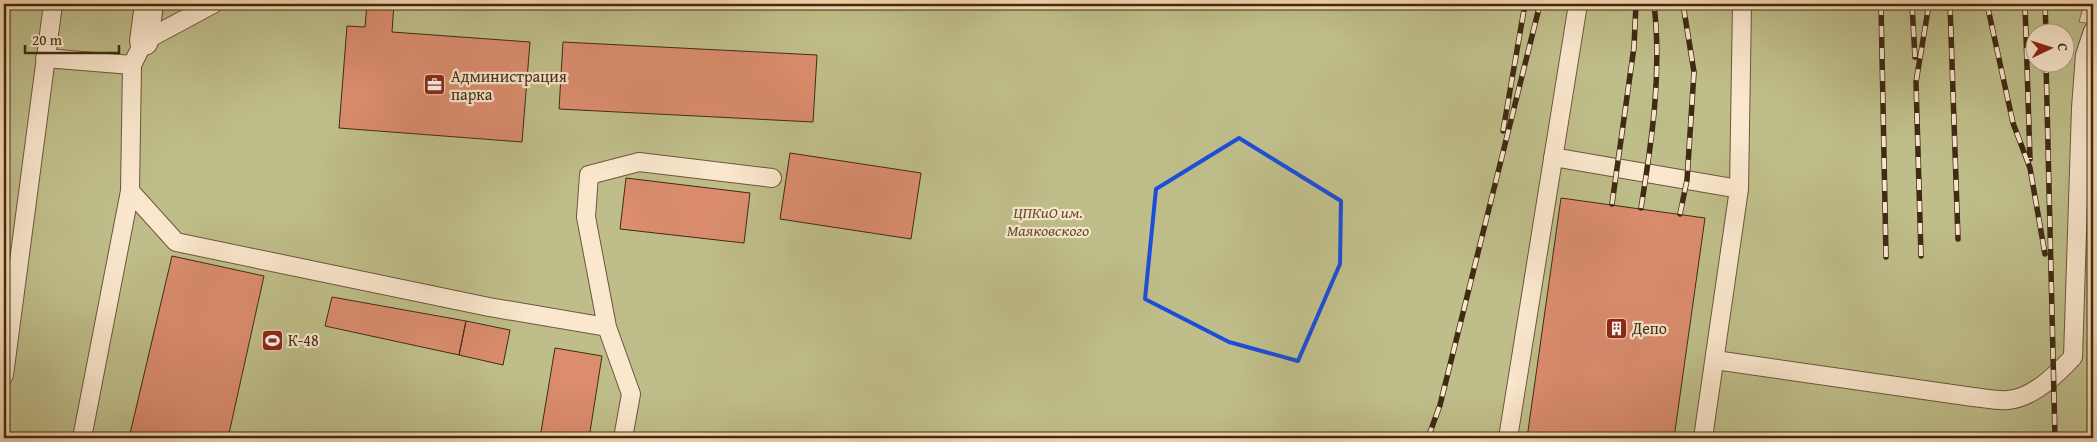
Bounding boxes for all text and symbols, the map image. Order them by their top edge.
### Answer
scale bar [25,22,119,54]
north arrow [2024,22,2074,72]
text: 20 m [32,29,63,50]
text: С [2053,42,2073,52]
place label: Администрация парка [451,64,567,106]
office icon: Администрация парка [423,73,447,97]
park label: ЦПКиО им. Маяковского [1007,200,1089,242]
building icon: Депо [1604,316,1628,340]
place label: Депо [1631,316,1667,340]
sports icon: К-48 [260,328,284,352]
place label: К-48 [288,328,319,352]

